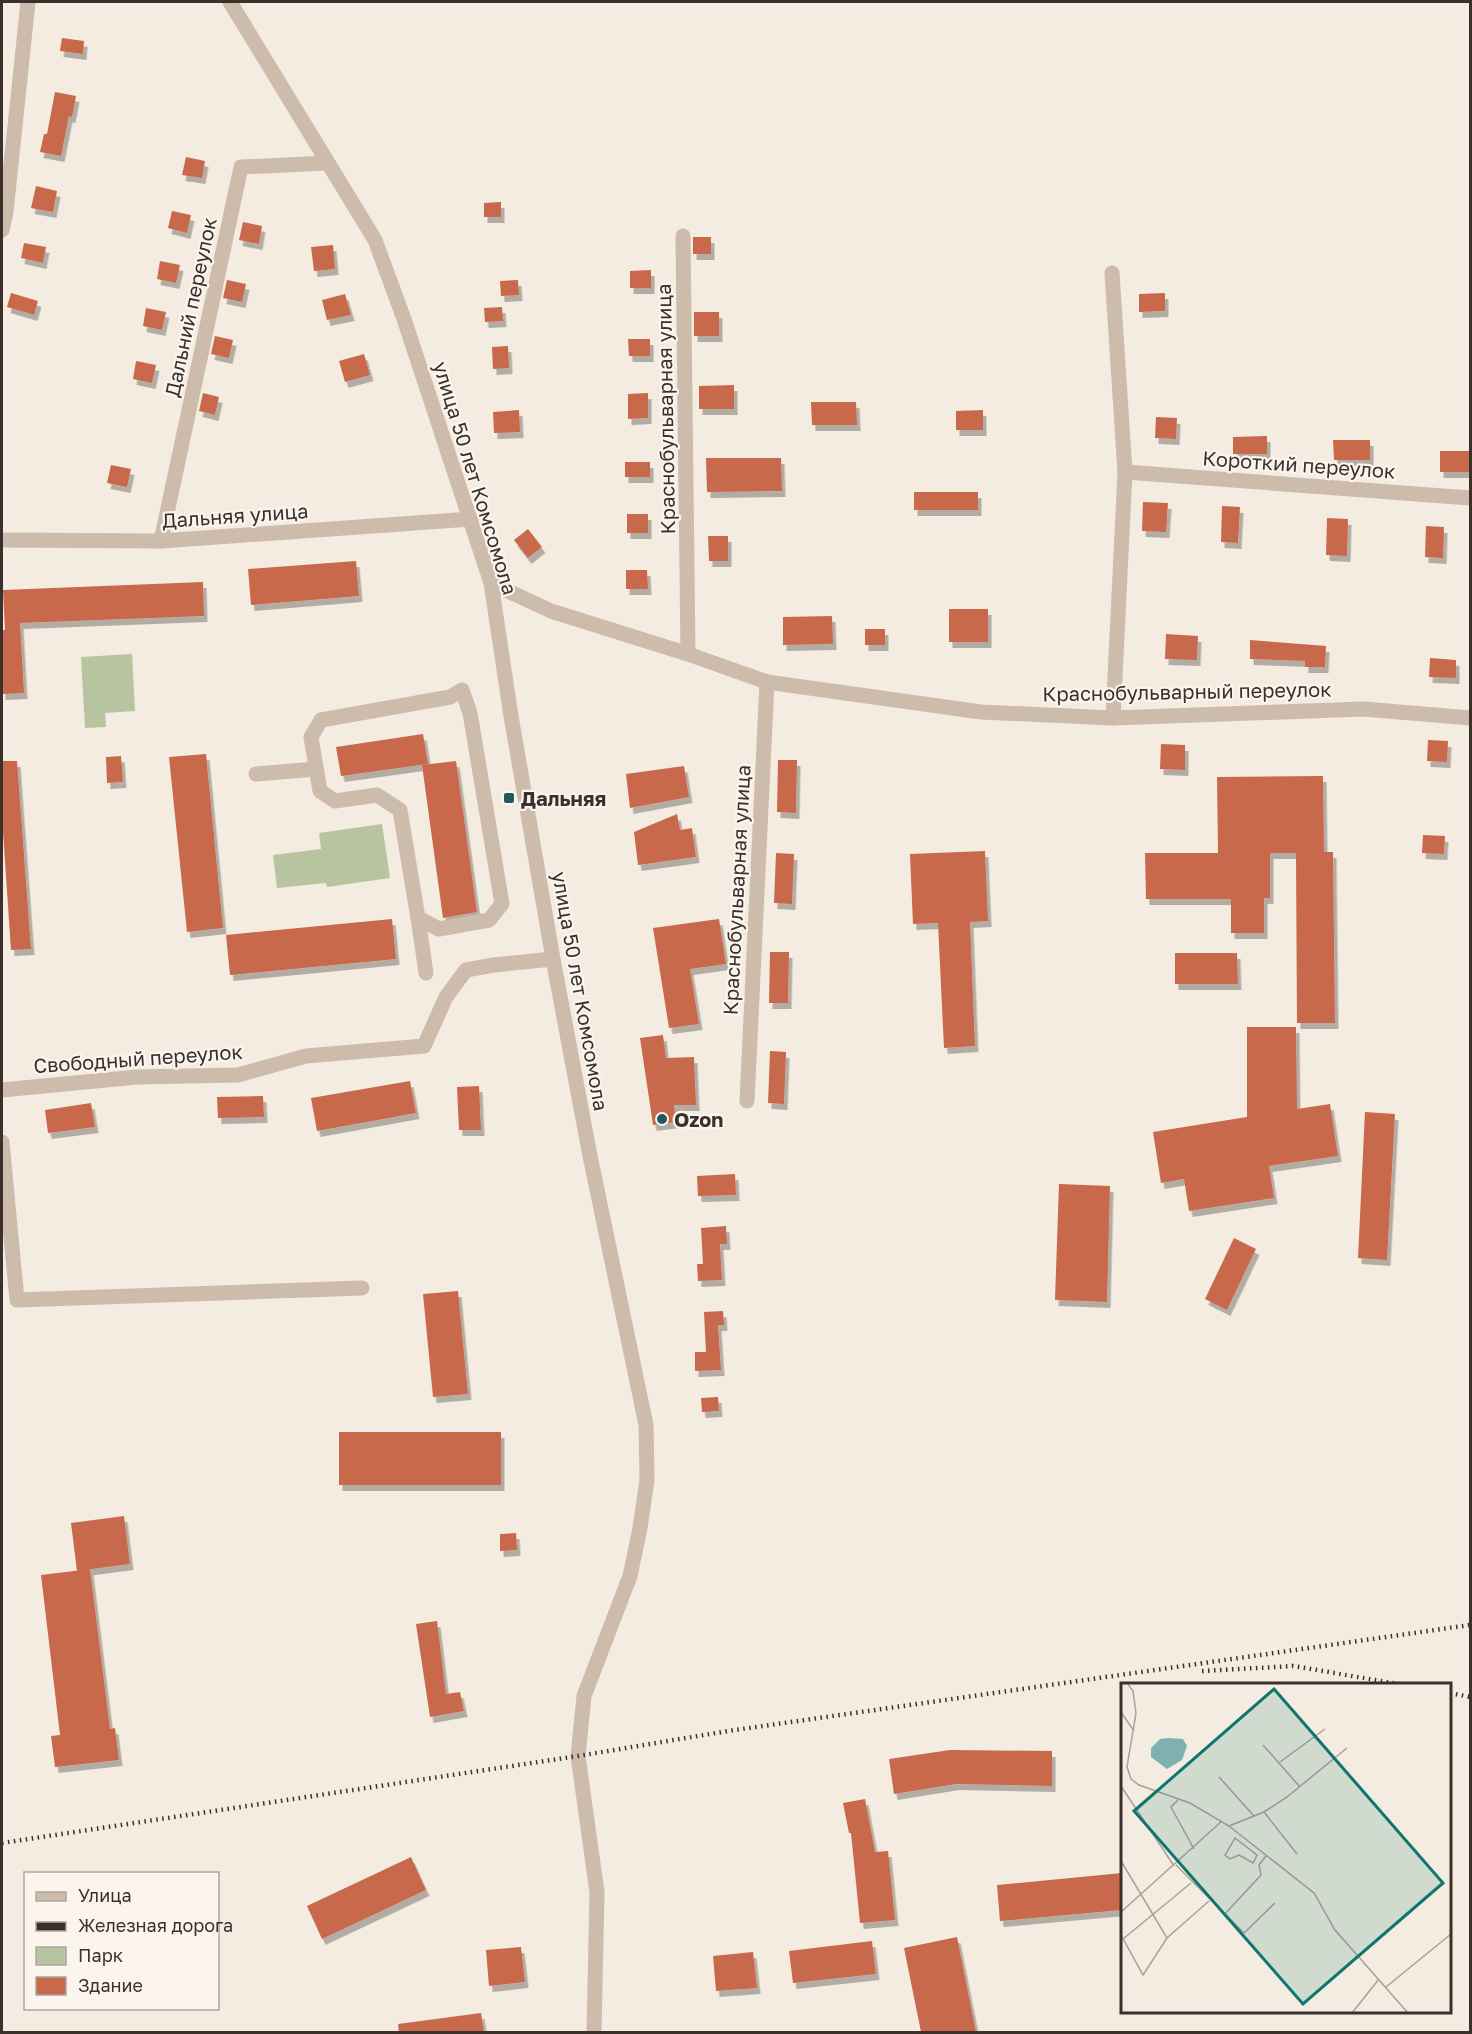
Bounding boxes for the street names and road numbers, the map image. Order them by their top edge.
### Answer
street label: Дальний переулок [159,215,221,399]
street label: Краснобульварная улица [651,284,679,534]
street label: улица 50 лет Комсомола [429,358,523,598]
street label: Короткий переулок [1202,445,1396,483]
street label: Дальняя улица [161,498,309,532]
street label: Краснобульварный переулок [1042,676,1332,706]
street label: Краснобульварная улица [717,764,755,1016]
street label: улица 50 лет Комсомола [548,869,614,1113]
street label: Свободный переулок [33,1039,243,1077]

